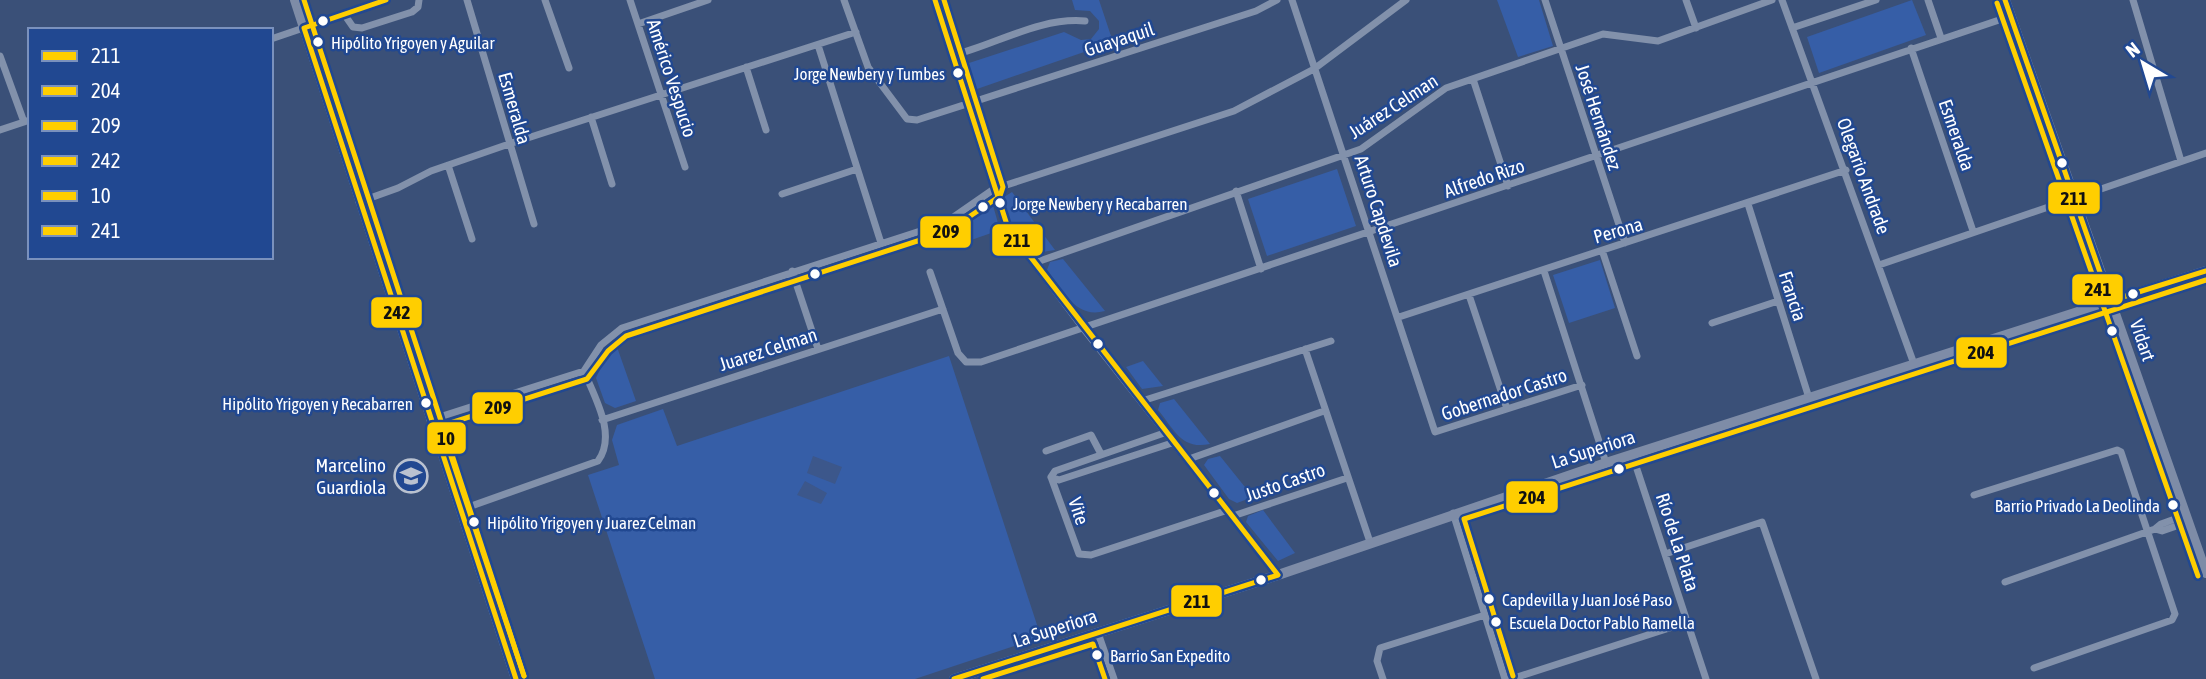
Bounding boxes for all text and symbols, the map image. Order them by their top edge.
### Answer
unlabelled marker [316,14,330,28]
street label: Américo Vespucio [643,16,701,140]
street label: Guayaquil [1081,17,1157,61]
legend [28,28,273,259]
north arrow [2108,28,2178,98]
place label: Hipólito Yrigoyen y Aguilar [331,33,496,53]
marker: Hipólito Yrigoyen y Aguilar [311,35,325,49]
text: N [2121,37,2144,62]
text: 211 [91,43,121,67]
street label: José Hernández [1572,61,1626,173]
place label: Jorge Newbery y Tumbes [794,64,945,84]
marker: Jorge Newbery y Tumbes [951,66,965,80]
street label: Esmeralda [494,69,536,147]
street label: Juárez Celman [1344,69,1442,143]
text: 204 [91,78,121,102]
street label: Esmeralda [1935,97,1979,173]
text: 209 [91,113,121,137]
street label: Olegario Andrade [1833,115,1895,237]
text: 242 [91,148,121,172]
street label: Arturo Capdevila [1351,152,1407,270]
street label: Alfredo Rizo [1441,154,1527,202]
unlabelled marker [2055,156,2069,170]
line badge: 211 [2047,181,2101,215]
text: 10 [91,183,111,207]
text: 211 [2061,187,2087,209]
place label: Jorge Newbery y Recabarren [1013,194,1187,214]
marker: Jorge Newbery y Recabarren [993,196,1007,210]
unlabelled marker [976,200,990,214]
street label: Perona [1591,212,1645,248]
line badge: 209 [919,215,972,249]
text: 241 [91,218,121,242]
text: 209 [933,220,959,242]
line badge: 211 [991,223,1044,257]
text: 211 [1004,229,1030,251]
unlabelled marker [808,267,822,281]
street label: Francia [1775,268,1811,324]
line badge: 241 [2071,273,2124,306]
text: 241 [2085,278,2111,300]
unlabelled marker [2126,287,2140,301]
line badge: 242 [370,296,423,329]
text: 242 [384,301,410,323]
street label: Vidart [2126,316,2160,364]
street label: Juarez Celman [716,323,820,375]
unlabelled marker [2105,324,2119,338]
line badge: 204 [1955,336,2008,369]
unlabelled marker [1091,337,1105,351]
text: 204 [1968,341,1994,363]
street label: Gobernador Castro [1439,363,1570,425]
line badge: 209 [471,391,524,425]
place label: Hipólito Yrigoyen y Recabarren [222,394,413,414]
marker: Hipólito Yrigoyen y Recabarren [419,396,433,410]
text: 209 [485,396,511,418]
line badge: 10 [426,421,467,455]
street label: La Superiora [1548,425,1638,473]
text: 10 [437,427,455,449]
place label: Marcelino Guardiola [316,454,386,498]
school or university icon: Marcelino Guardiola [392,457,430,495]
street label: Justo Castro [1242,458,1328,506]
unlabelled marker [1612,462,1626,476]
line badge: 204 [1505,480,1559,514]
unlabelled marker [1207,486,1221,500]
text: 204 [1519,486,1545,508]
street label: Río de La Plata [1652,490,1704,594]
street label: Vite [1064,494,1094,528]
place label: Barrio Privado La Deolinda [1995,496,2160,516]
marker: Barrio Privado La Deolinda [2166,498,2180,512]
place label: Hipólito Yrigoyen y Juarez Celman [487,513,696,533]
marker: Hipólito Yrigoyen y Juarez Celman [467,515,481,529]
unlabelled marker [1254,573,1268,587]
line badge: 211 [1170,584,1223,618]
text: 211 [1184,590,1210,612]
place label: Capdevilla y Juan José Paso [1502,590,1672,610]
marker: Capdevilla y Juan José Paso [1482,592,1496,606]
street label: La Superiora [1010,604,1100,652]
place label: Escuela Doctor Pablo Ramella [1509,613,1695,633]
marker: Escuela Doctor Pablo Ramella [1489,615,1503,629]
place label: Barrio San Expedito [1110,646,1230,666]
marker: Barrio San Expedito [1090,648,1104,662]

